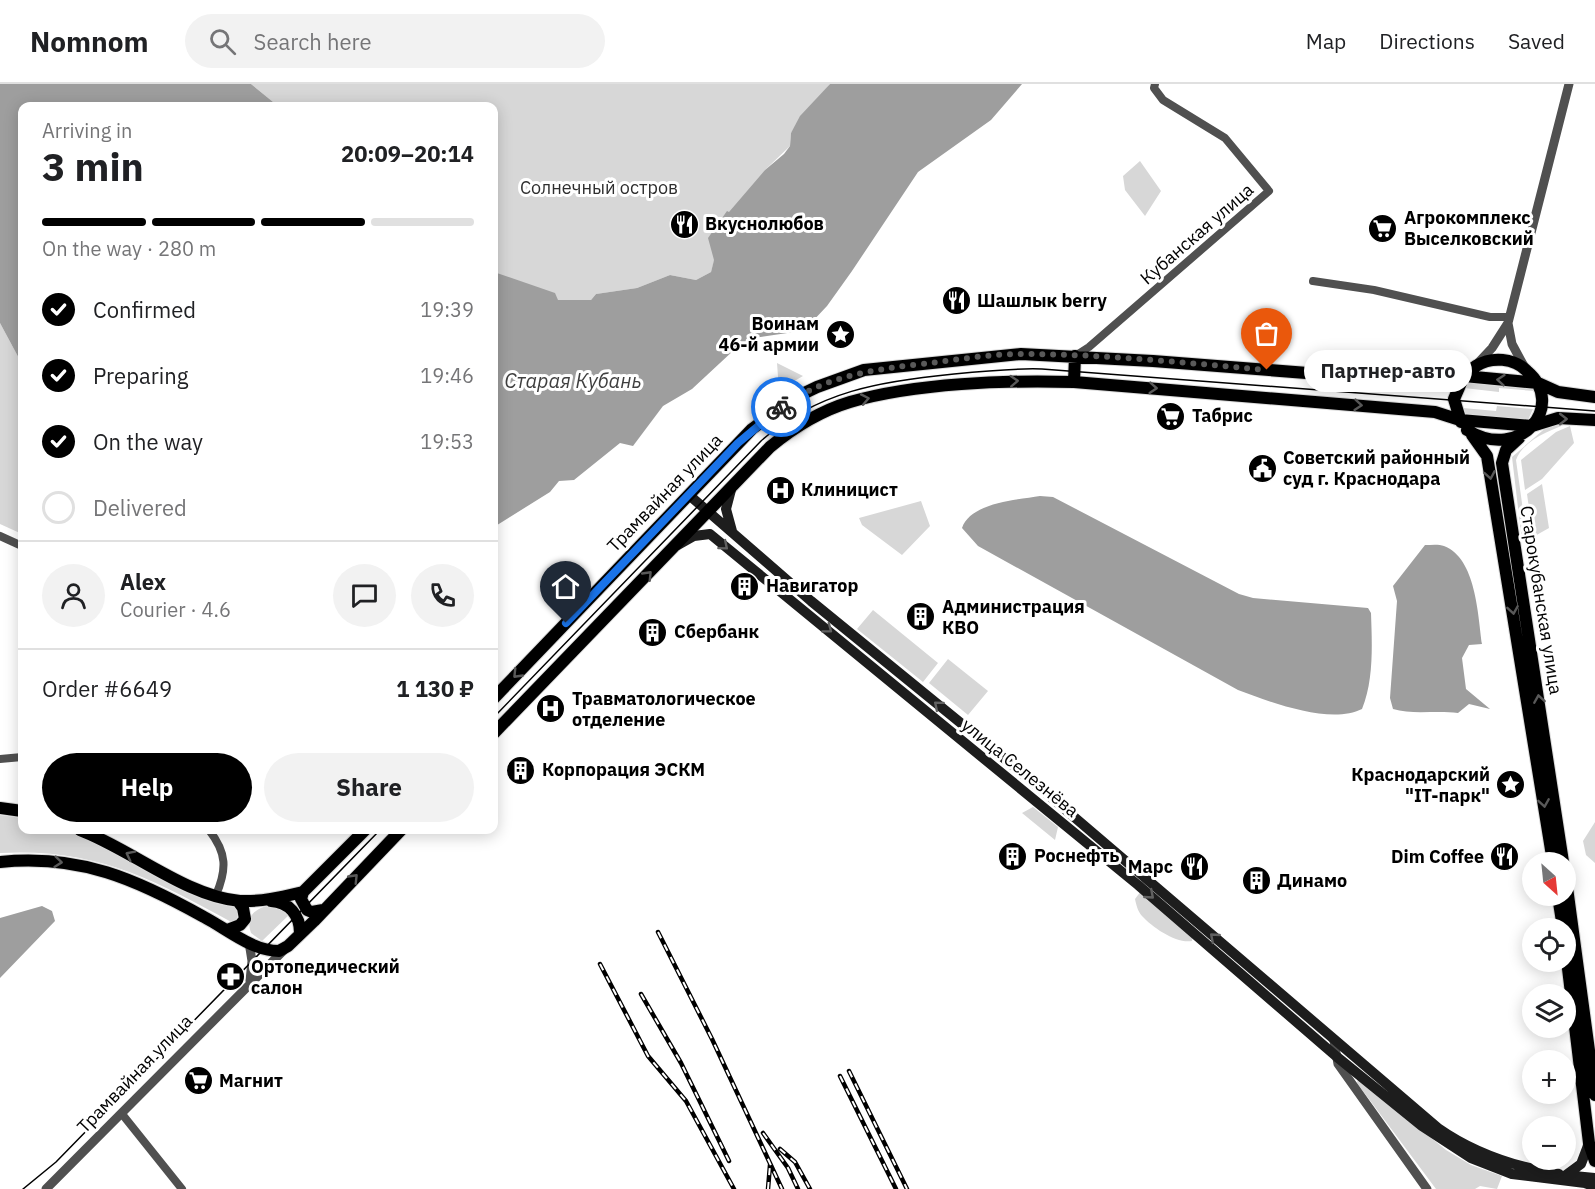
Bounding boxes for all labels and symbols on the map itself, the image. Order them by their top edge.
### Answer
park label: Солнечный остров [520,176,678,199]
street label: Кубанская улица [1135,178,1258,289]
place label: Агрокомплекс Выселковский [1404,206,1534,250]
restaurant icon: Вкуснолюбов [668,208,700,240]
place label: Вкуснолюбов [705,212,824,235]
supermarket icon: Агрокомплекс Выселковский [1367,212,1399,244]
restaurant icon: Шашлык berry [940,285,972,317]
place label: Шашлык berry [977,289,1107,312]
pin [1241,308,1292,370]
place label: Воинам 46-й армии [719,312,819,356]
place icon: Воинам 46-й армии [824,318,856,350]
callout: Партнер-авто [1303,349,1471,391]
water label: Старая Кубань [505,367,641,394]
one-way arrow [1497,374,1506,387]
one-way arrow [1009,375,1018,388]
courier [751,377,811,437]
one-way arrow [1149,381,1158,394]
one-way arrow [860,393,870,406]
one-way arrow [1353,398,1363,411]
supermarket icon: Табрис [1155,400,1187,432]
place label: Табрис [1192,404,1253,427]
one-way arrow [1558,413,1567,425]
street label: Трамвайная улица [602,428,727,557]
place label: Советский районный суд г. Краснодара [1283,446,1470,490]
public building icon: Советский районный суд г. Краснодара [1246,452,1278,484]
one-way arrow [1483,470,1496,480]
hospital icon: Клиницист [764,474,796,506]
place label: Клиницист [801,478,898,501]
street label: Старокубанская улица [1515,504,1568,696]
one-way arrow [717,538,728,549]
pin [540,561,591,623]
building icon: Навигатор [729,570,761,602]
one-way arrow [640,571,651,582]
place label: Навигатор [766,574,858,597]
place label: Администрация КВО [942,595,1085,639]
building icon: Администрация КВО [905,601,937,633]
one-way arrow [1506,606,1518,615]
building icon: Сбербанк [637,616,669,648]
place label: Сбербанк [674,620,759,643]
one-way arrow [821,622,832,633]
one-way arrow [513,667,524,677]
place label: Травматологическое отделение [572,687,756,731]
hospital icon: Травматологическое отделение [535,693,567,725]
one-way arrow [1533,694,1545,703]
one-way arrow [934,701,945,712]
street label: улица Селезнёва [957,713,1084,822]
building icon: Корпорация ЭСКМ [505,754,537,786]
place label: Корпорация ЭСКМ [542,758,705,781]
place label: Краснодарский "IT-парк" [1351,763,1490,807]
place icon: Краснодарский "IT-парк" [1495,769,1527,801]
one-way arrow [1537,799,1549,808]
building icon: Роснефть [997,840,1029,872]
restaurant icon: Dim Coffee [1489,841,1521,873]
place label: Роснефть [1034,844,1119,867]
place label: Dim Coffee [1391,845,1484,868]
one-way arrow [126,850,137,862]
restaurant icon: Марс [1178,851,1210,883]
north arrow [1522,852,1576,906]
one-way arrow [54,855,63,868]
place label: Марс [1128,855,1173,878]
building icon: Динамо [1240,865,1272,897]
place label: Динамо [1277,869,1347,892]
one-way arrow [347,875,358,885]
one-way arrow [1143,888,1154,899]
one-way arrow [1210,933,1221,944]
place label: Ортопедический салон [251,955,400,999]
pharmacy icon: Ортопедический салон [214,961,246,993]
street label: Трамвайная улица [72,1009,197,1138]
supermarket icon: Магнит [182,1065,214,1097]
place label: Магнит [219,1069,283,1092]

